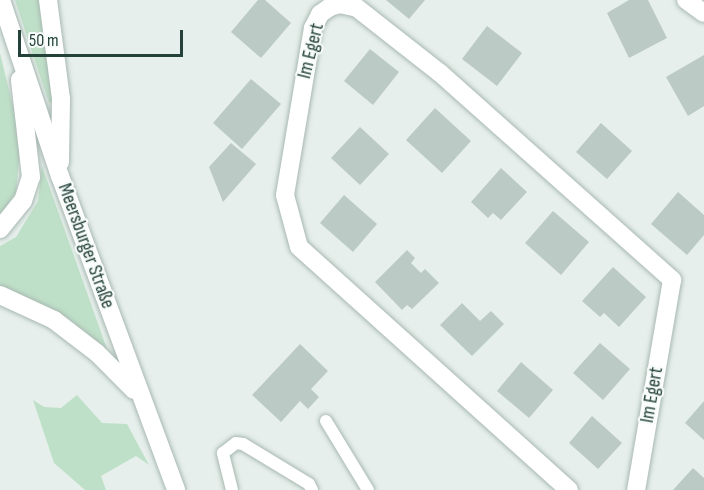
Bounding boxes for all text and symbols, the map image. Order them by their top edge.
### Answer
scale bar [21,18,186,56]
street label: Im Egert [293,21,329,81]
text: 50 m [29,30,59,51]
street label: Meersburger Straße [52,180,120,312]
street label: Im Egert [635,365,669,425]

